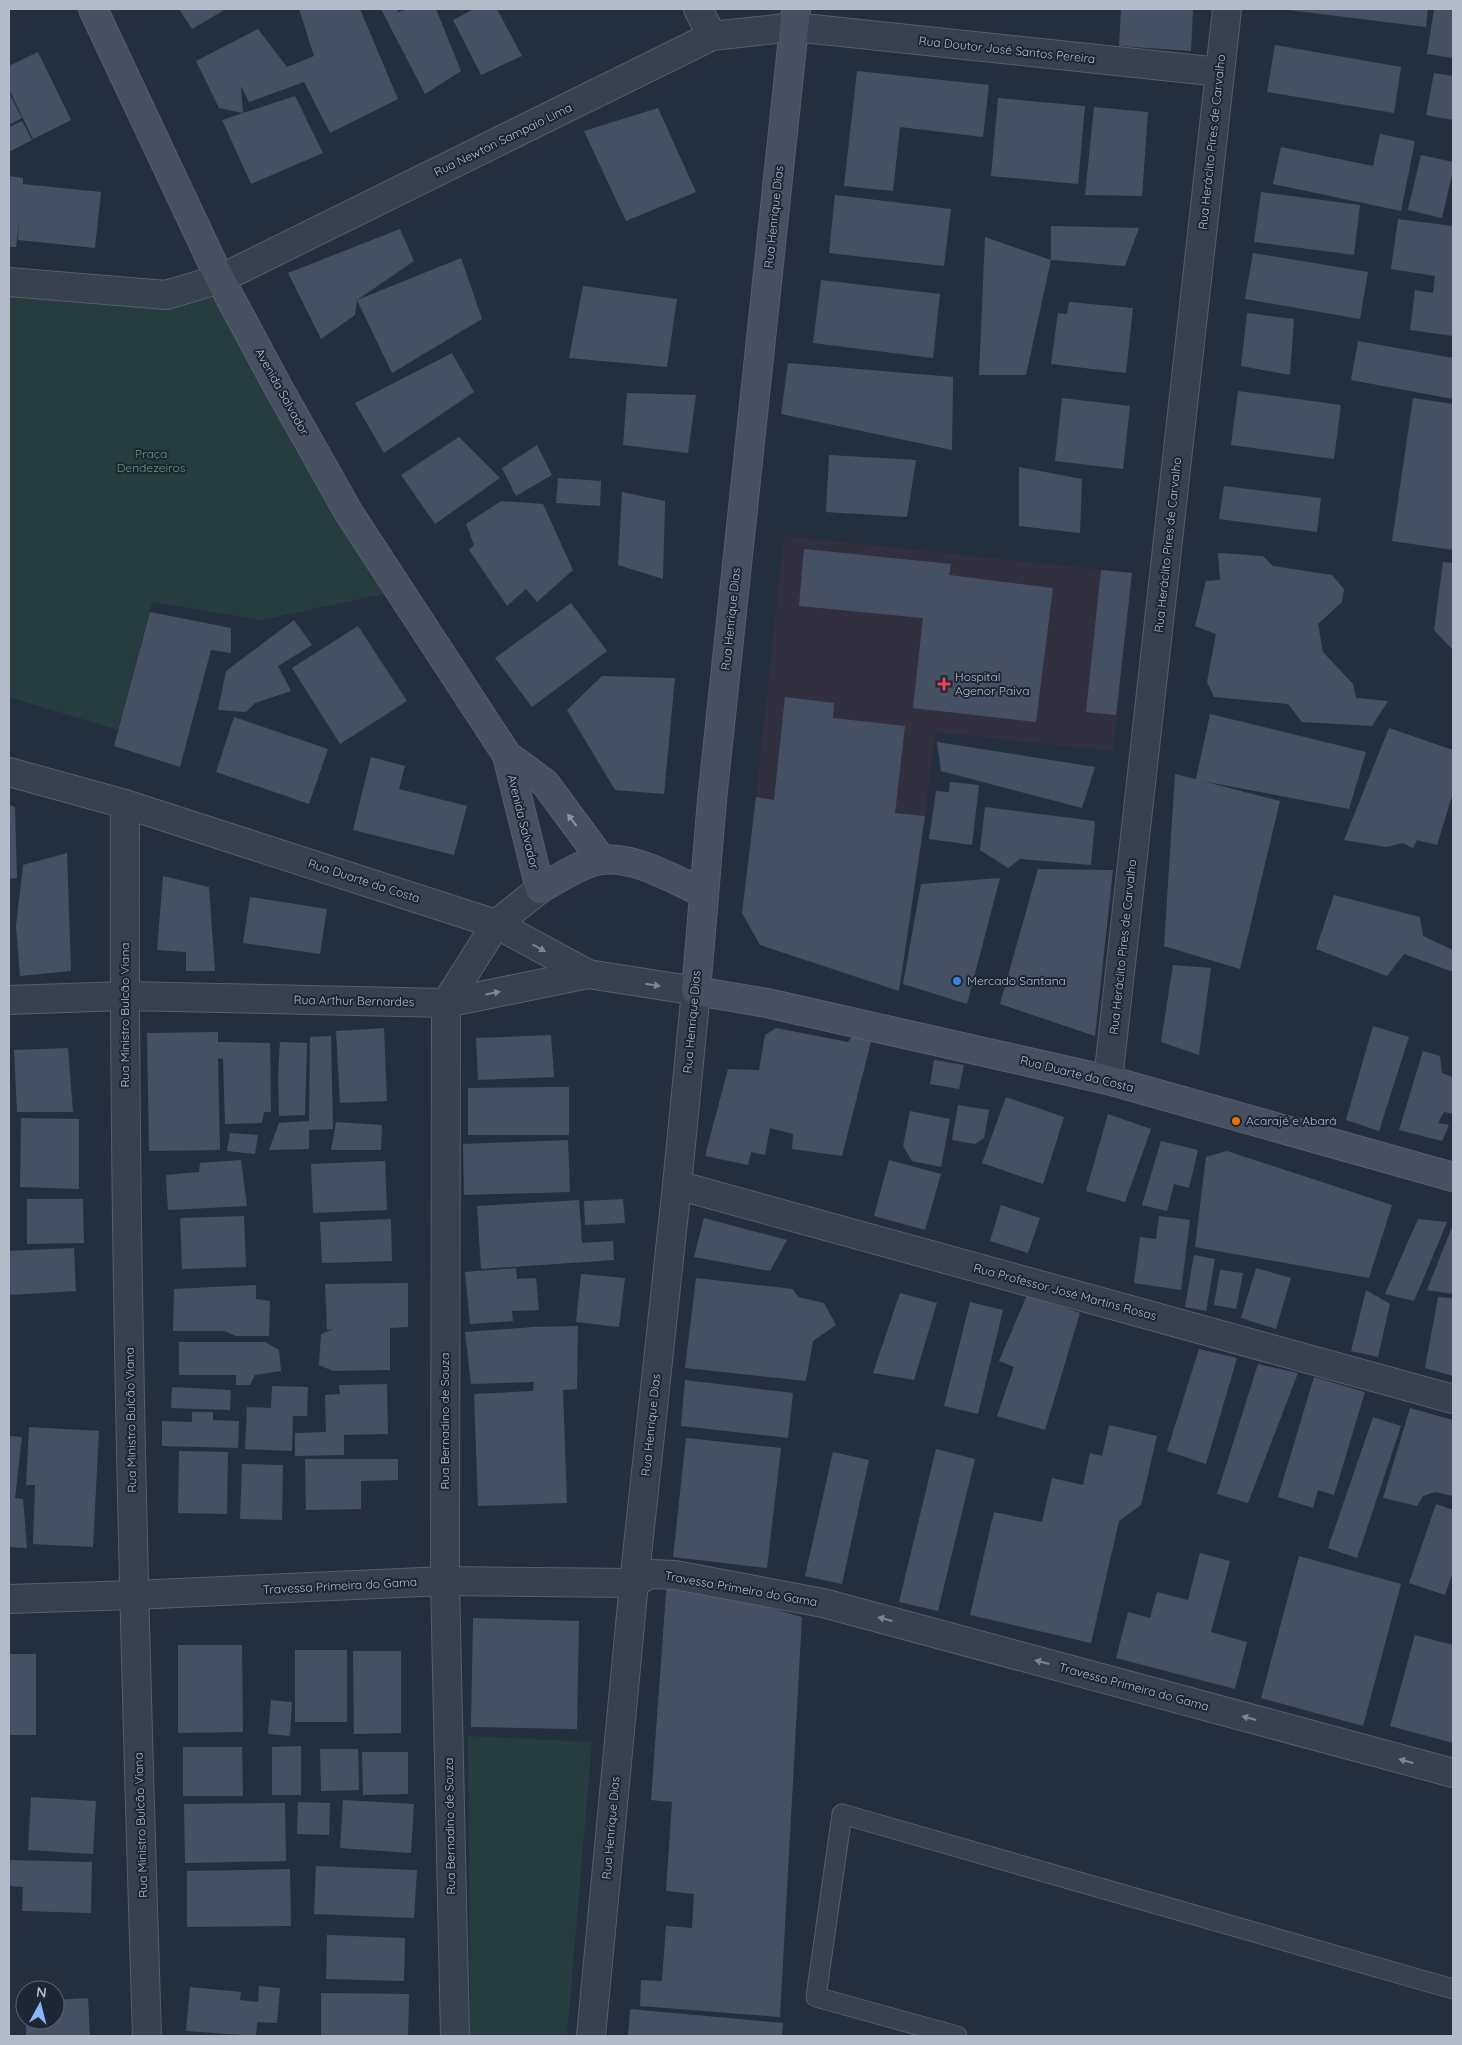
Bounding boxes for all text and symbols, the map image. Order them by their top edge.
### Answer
street label: Rua Doutor José Santos Pereira [918,33,1096,66]
street label: Rua Heráclito Pires de Carvalho [1195,53,1228,230]
street label: Rua Newton Sampaio Lima [431,100,574,180]
street label: Rua Henrique Dias [761,165,786,269]
street label: Avenida Salvador [252,346,313,438]
park label: Praça Dendezeiros [117,446,186,475]
street label: Rua Heráclito Pires de Carvalho [1151,456,1184,633]
street label: Rua Henrique Dias [718,567,743,671]
place label: Hospital Agenor Paiva [955,669,1029,698]
marker: Hospital Agenor Paiva [937,677,951,691]
street label: Avenida Salvador [504,773,543,871]
one-way arrow [567,813,577,827]
street label: Rua Duarte da Costa [306,855,422,906]
street label: Rua Heráclito Pires de Carvalho [1106,858,1139,1035]
street label: Rua Ministro Bulcão Viana [117,942,132,1088]
one-way arrow [532,943,546,952]
street label: Rua Henrique Dias [680,970,703,1074]
place label: Mercado Santana [967,973,1066,988]
marker: Mercado Santana [951,975,963,987]
one-way arrow [646,981,662,989]
one-way arrow [486,989,502,997]
street label: Rua Arthur Bernardes [294,992,415,1009]
street label: Rua Duarte da Costa [1019,1052,1136,1095]
place label: Acarajé e Abará [1246,1113,1336,1128]
marker: Acarajé e Abará [1230,1115,1242,1127]
street label: Rua Professor José Martins Rosas [972,1260,1159,1323]
street label: Rua Ministro Bulcão Viana [122,1347,139,1493]
street label: Rua Bernadino de Souza [437,1352,452,1490]
street label: Rua Henrique Dias [638,1373,663,1477]
street label: Travessa Primeira do Gama [664,1568,818,1609]
street label: Travessa Primeira do Gama [262,1574,418,1597]
one-way arrow [877,1615,892,1623]
one-way arrow [1034,1658,1049,1666]
street label: Travessa Primeira do Gama [1058,1659,1211,1714]
one-way arrow [1242,1714,1257,1722]
street label: Rua Ministro Bulcão Viana [130,1752,151,1898]
one-way arrow [1399,1756,1414,1764]
street label: Rua Bernadino de Souza [441,1757,458,1895]
street label: Rua Henrique Dias [599,1776,622,1880]
north arrow [15,1980,65,2030]
text: N [35,1983,48,2002]

